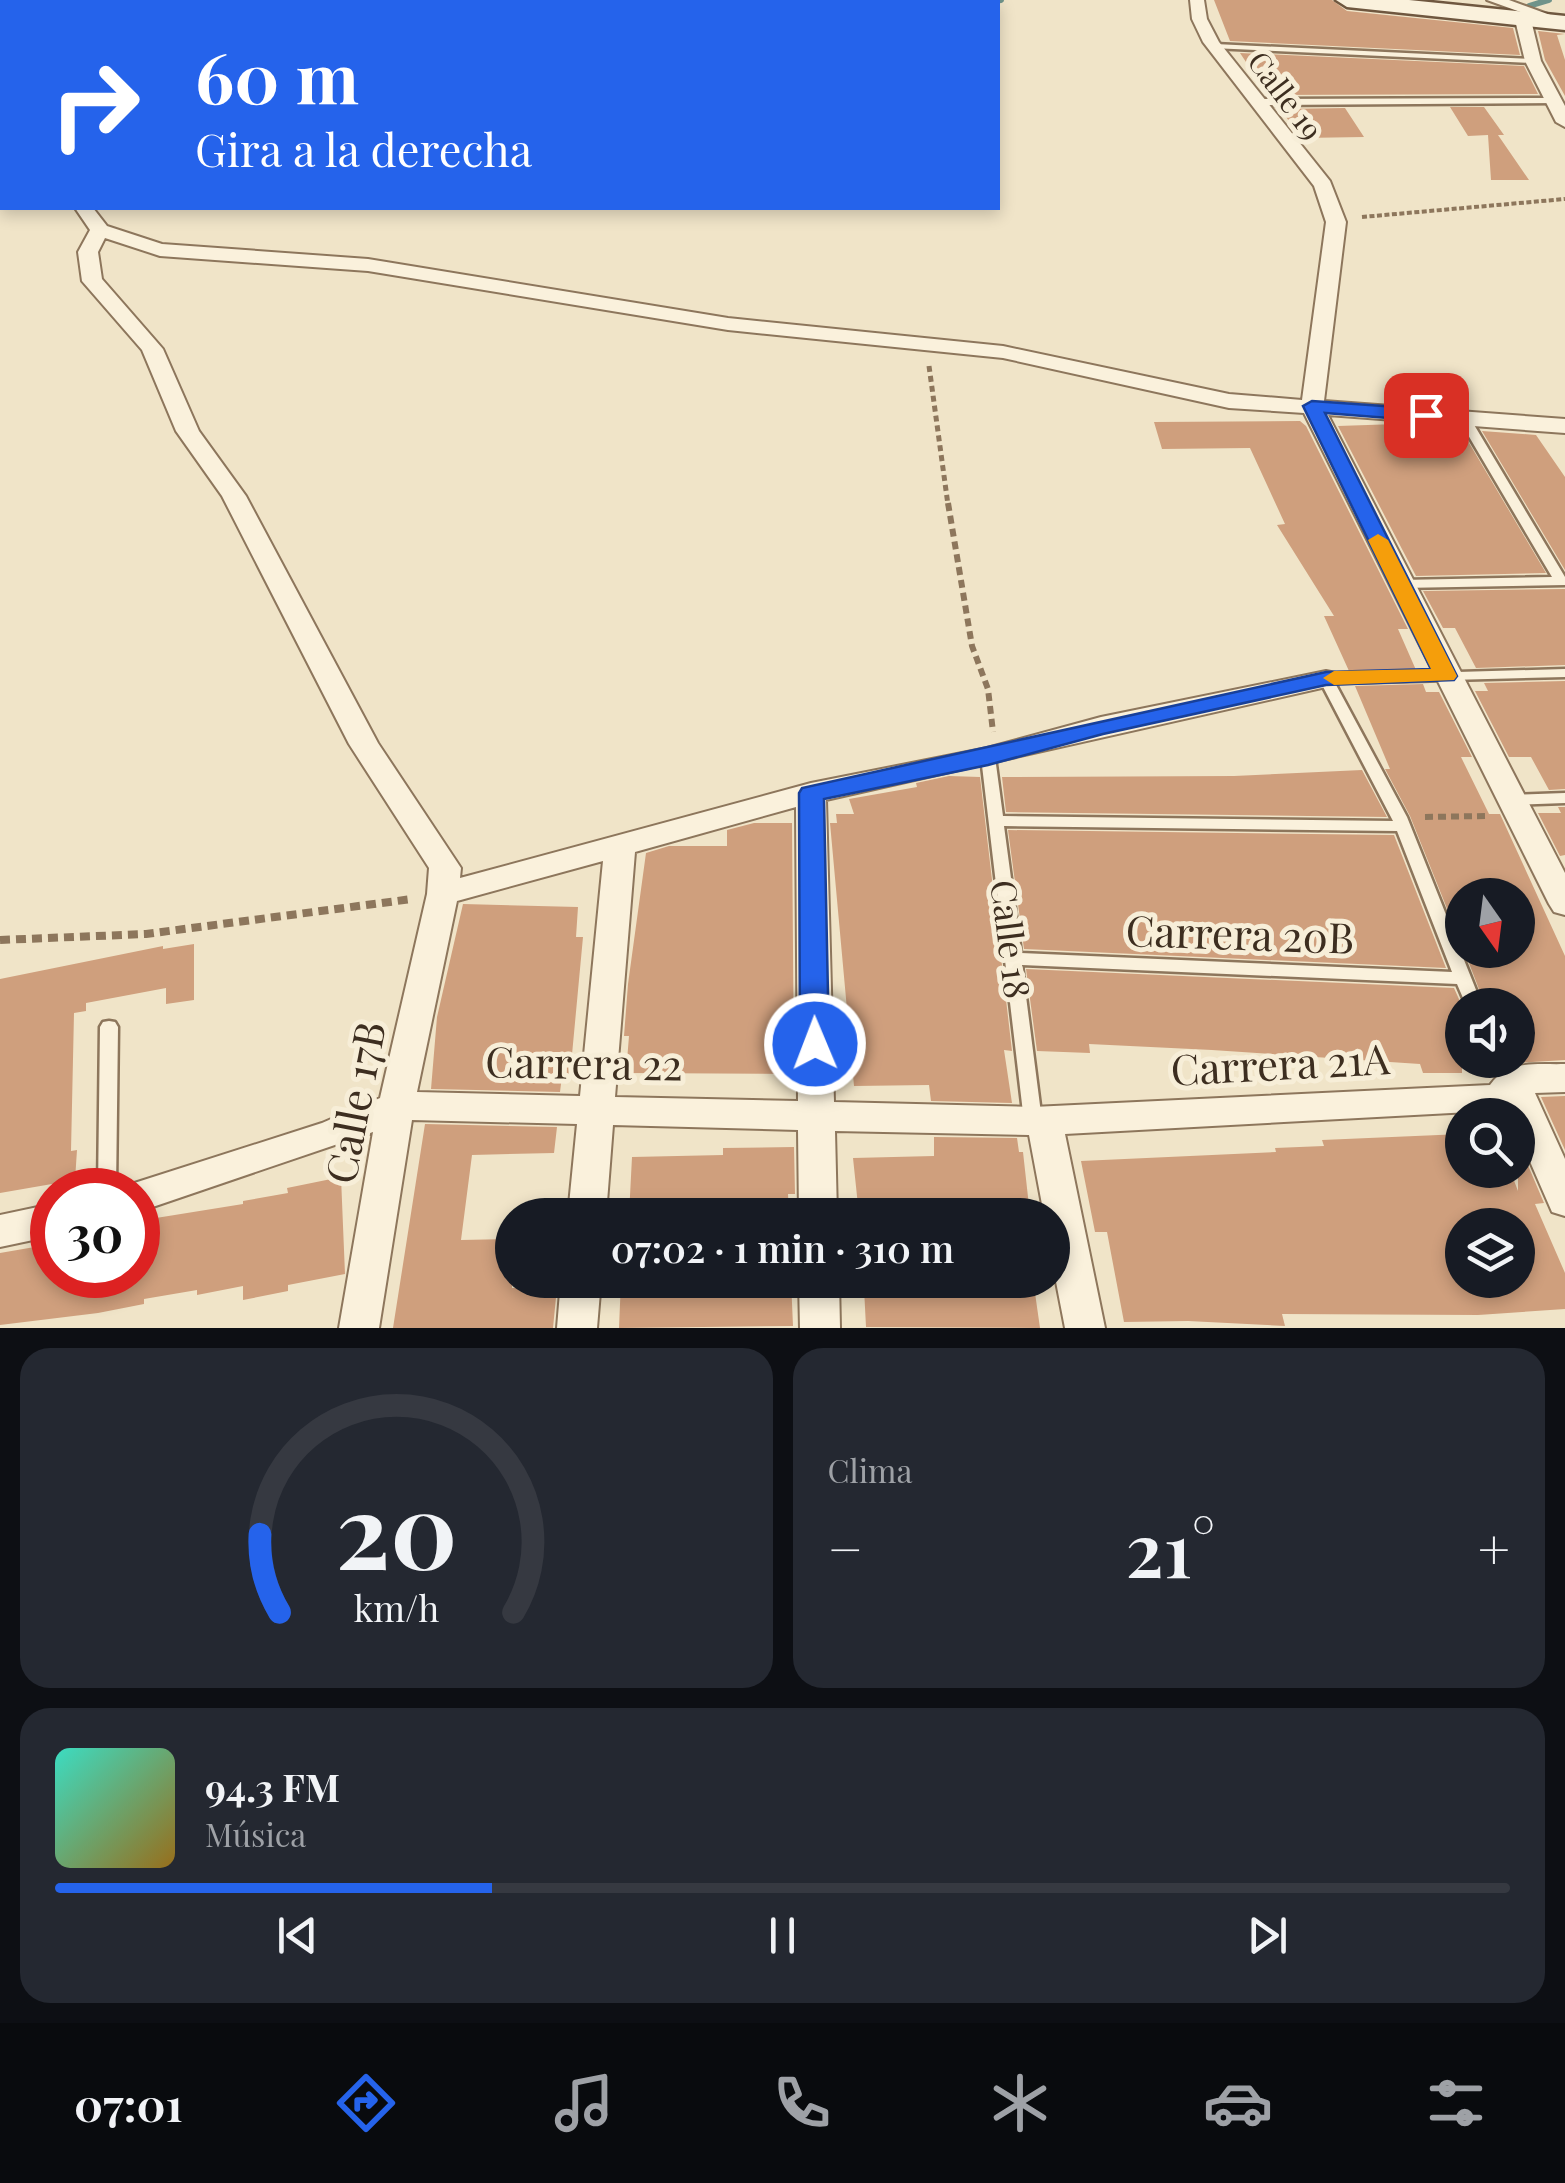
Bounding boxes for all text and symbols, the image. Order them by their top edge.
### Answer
text: 60 m [195,28,359,122]
icon: right [30,40,160,170]
street label: Calle 19 [1239,42,1333,148]
text: Gira a la derecha [195,118,532,178]
pin [1384,373,1469,458]
icon: arrive [1399,388,1454,443]
street label: Calle 18 [981,877,1043,1001]
north arrow [1445,878,1535,968]
map controls [1445,878,1535,1298]
street label: Carrera 20B [1125,901,1355,965]
button: sound [1445,988,1535,1078]
position arrow [763,992,867,1096]
street label: Calle 17B [311,1016,397,1188]
street label: Carrera 21A [1169,1029,1391,1097]
street label: Carrera 22 [485,1032,683,1092]
button: search [1445,1098,1535,1188]
speed limit sign: 30 [30,1168,160,1298]
button: layers [1445,1208,1535,1298]
text: 07:02 · 1 min · 310 m [611,1222,954,1273]
text: Clima [828,1448,912,1491]
text: 20 [336,1457,457,1596]
text: 21° [1125,1497,1215,1597]
text: − [828,1510,863,1584]
text: + [1478,1510,1510,1584]
text: km/h [353,1583,439,1631]
text: 94.3 FM [205,1761,340,1812]
text: Música [205,1812,306,1855]
icon: previous [270,1908,325,1963]
icon: pause [755,1908,810,1963]
icon: next [1240,1908,1295,1963]
icon: directions [331,2068,401,2138]
icon: music [549,2068,619,2138]
icon: phone [767,2068,837,2138]
icon: climate [985,2068,1055,2138]
icon: car [1203,2068,1273,2138]
icon: filters [1421,2068,1491,2138]
text: 07:01 [74,2073,183,2133]

